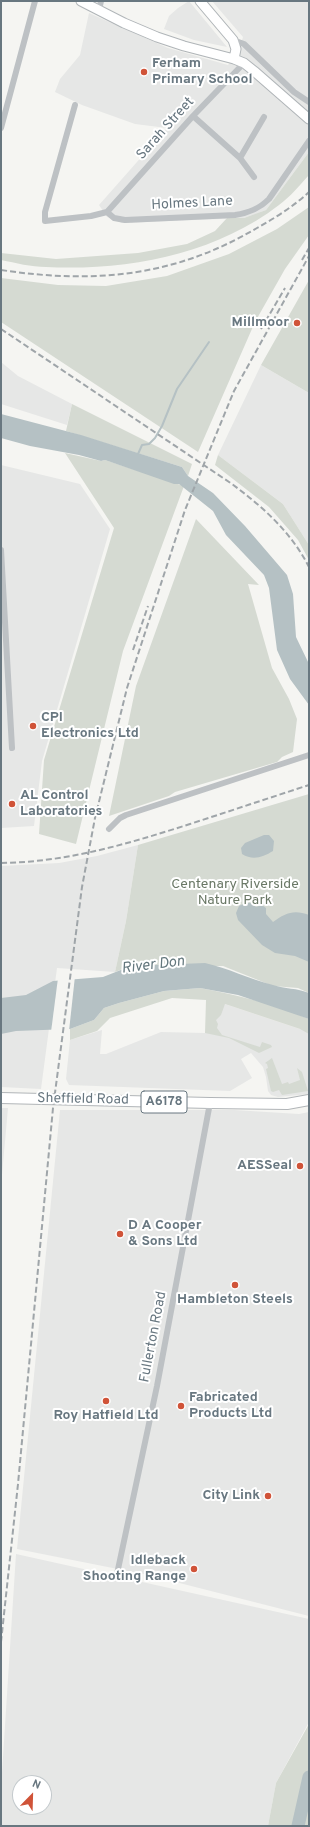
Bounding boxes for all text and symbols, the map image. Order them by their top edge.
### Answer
place label: Ferham Primary School [152,56,253,88]
marker: Ferham Primary School [139,67,149,77]
street label: Sarah Street [134,94,198,164]
street label: Holmes Lane [151,193,233,215]
place label: Millmoor [232,315,289,331]
marker: Millmoor [292,318,302,328]
place label: CPI Electronics Ltd [41,710,139,742]
marker: CPI Electronics Ltd [28,721,38,731]
place label: AL Control Laboratories [20,788,102,820]
marker: AL Control Laboratories [7,799,17,809]
park label: Centenary Riverside Nature Park [171,877,299,910]
water label: River Don [121,953,185,979]
street label: Sheffield Road [37,1091,129,1109]
road number: A6178 [141,1091,187,1113]
place label: AESSeal [237,1158,292,1174]
marker: AESSeal [295,1161,305,1171]
place label: D A Cooper & Sons Ltd [128,1218,202,1250]
marker: D A Cooper & Sons Ltd [115,1229,125,1239]
marker: Hambleton Steels [230,1280,240,1290]
street label: Fullerton Road [137,1290,171,1384]
place label: Hambleton Steels [177,1292,293,1308]
place label: Fabricated Products Ltd [189,1390,272,1422]
marker: Roy Hatfield Ltd [101,1396,111,1406]
marker: Fabricated Products Ltd [176,1401,186,1411]
place label: Roy Hatfield Ltd [53,1408,159,1424]
place label: City Link [202,1488,260,1504]
marker: City Link [263,1491,273,1501]
place label: Idleback Shooting Range [83,1553,186,1586]
marker: Idleback Shooting Range [189,1564,199,1574]
north arrow [12,1775,52,1815]
text: N [30,1777,43,1793]

